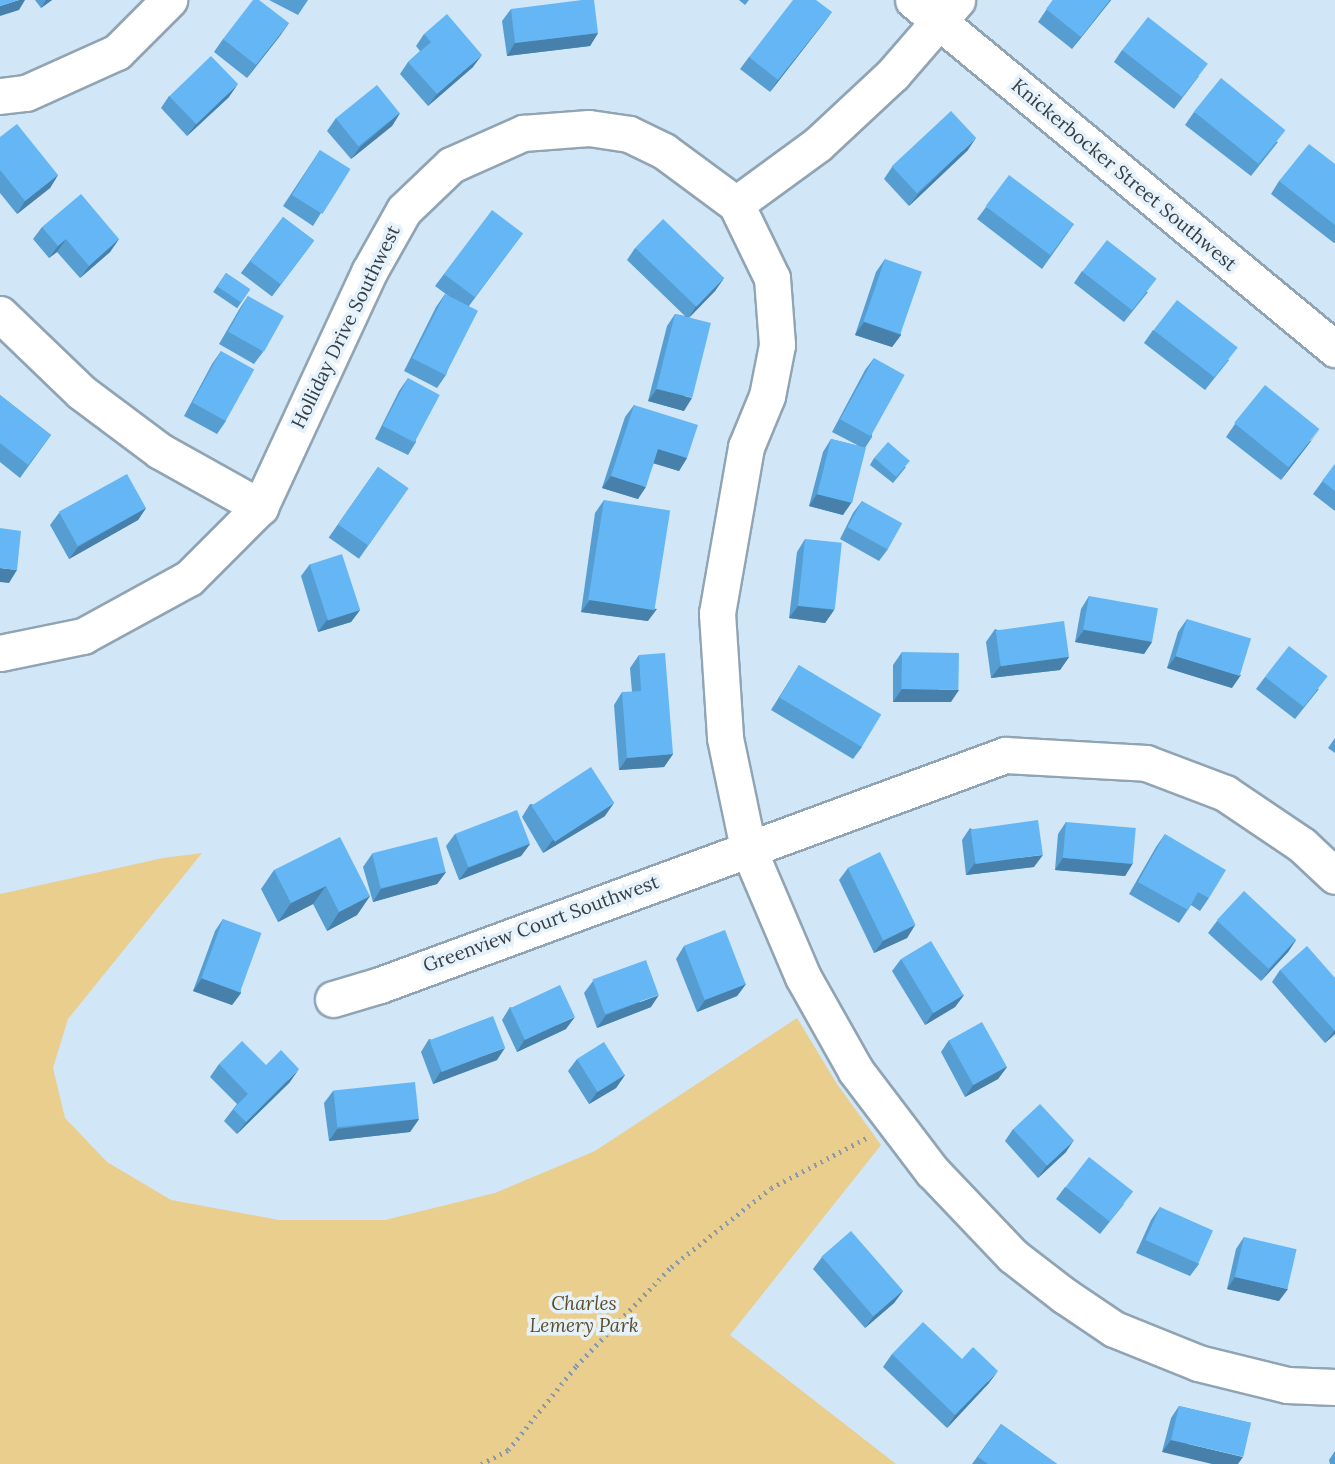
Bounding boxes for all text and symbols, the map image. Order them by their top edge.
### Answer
street label: Knickerbocker Street Southwest [1007,74,1241,276]
street label: Holliday Drive Southwest [287,222,405,432]
street label: Greenview Court Southwest [420,871,662,977]
park label: Charles Lemery Park [529,1293,639,1337]

